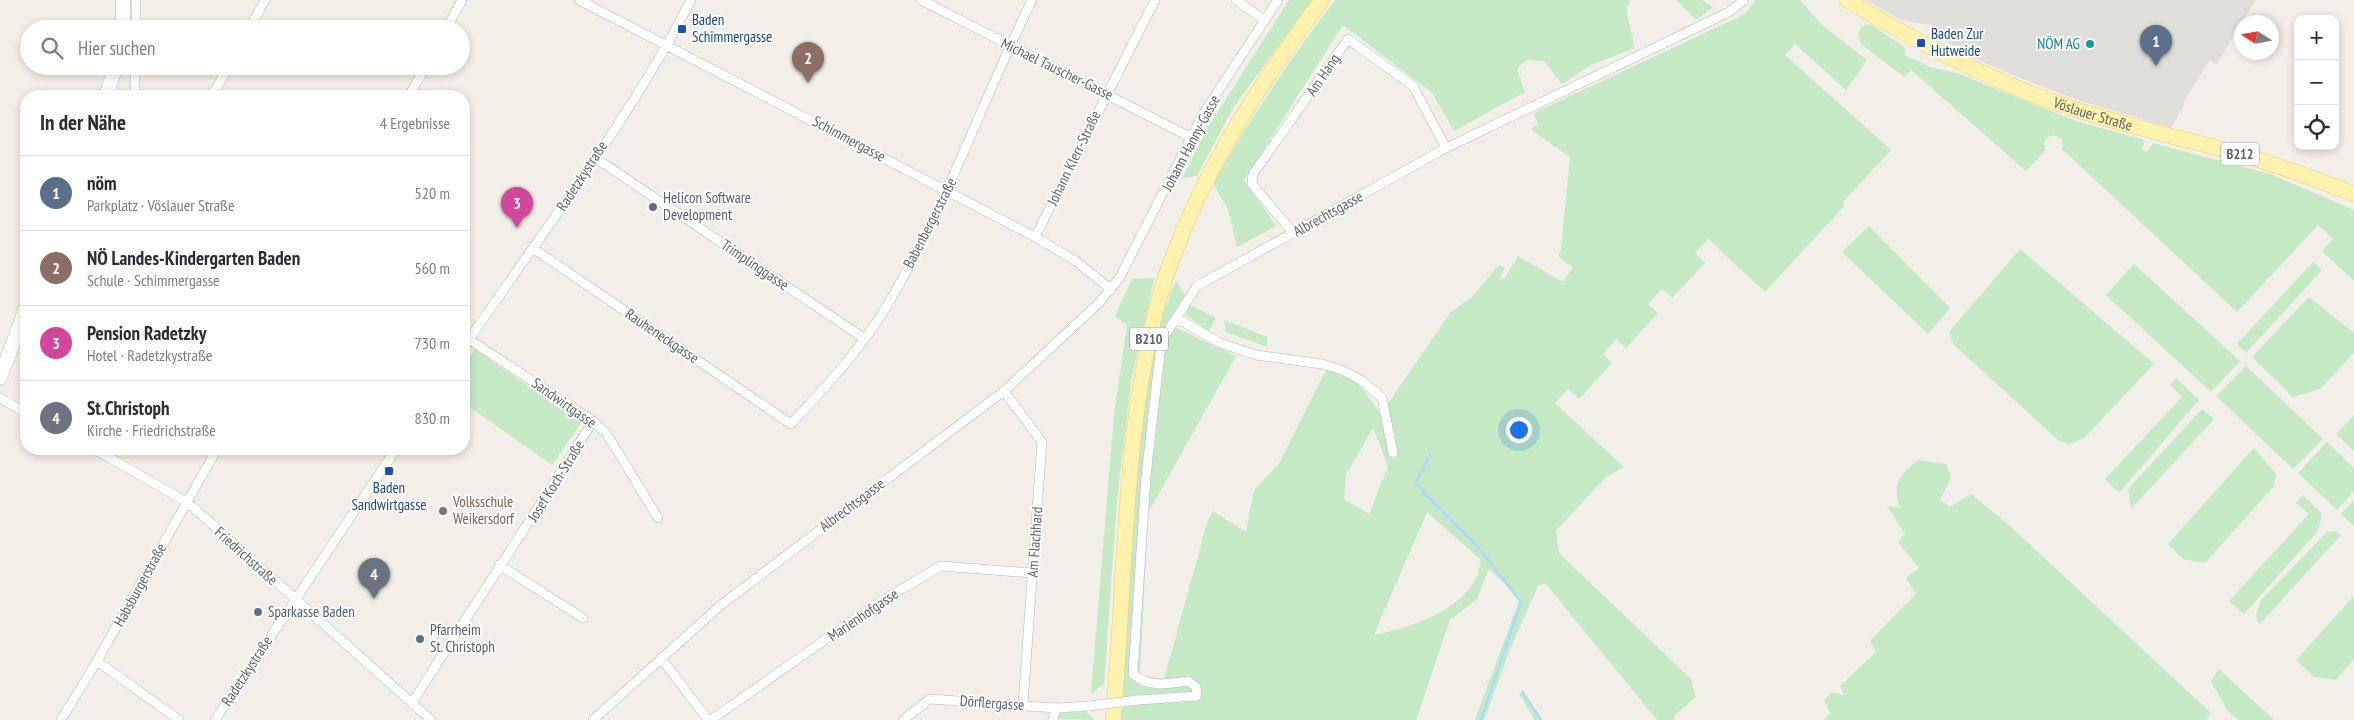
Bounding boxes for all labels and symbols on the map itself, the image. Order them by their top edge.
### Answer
place label: Baden Schimmergasse [692,10,772,46]
north arrow [2234,15,2279,60]
marker: Baden Schimmergasse [676,23,688,35]
place label: Baden Zur Hutweide [1931,24,1984,60]
pin: 1 [2140,25,2172,66]
street label: Michael Tauscher-Gasse [998,33,1116,104]
place label: NÖM AG [2037,34,2080,53]
marker: Baden Zur Hutweide [1915,37,1927,49]
marker: NÖM AG [2084,38,2096,50]
pin: 2 [792,42,824,83]
street label: Am Hang [1302,50,1344,100]
street label: Johann Hanny-Gasse [1157,92,1224,195]
street label: Vöslauer Straße [2050,92,2135,135]
street label: Johann Klerr-Straße [1042,107,1105,209]
street label: Schimmergasse [809,111,889,166]
street label: Radetzkystraße [552,137,611,214]
road number: B212 [2221,142,2259,166]
street label: Babenbergerstraße [899,174,960,271]
pin: 3 [501,187,533,228]
street label: Albrechtsgasse [1289,187,1366,241]
place label: Helicon Software Development [663,188,751,224]
marker: Helicon Software Development [647,201,659,213]
street label: Trimplinggasse [718,235,793,294]
street label: Rauheneckgasse [622,304,703,367]
road number: B210 [1130,328,1168,350]
street label: Sandwirtgasse [528,373,600,432]
your location [1506,417,1532,443]
street label: Josef Koch-Straße [523,437,588,526]
marker: Baden Sandwirtgasse [383,465,395,477]
street label: Albrechtsgasse [815,474,888,535]
place label: Baden Sandwirtgasse [352,478,426,514]
place label: Volksschule Weikersdorf [452,492,515,528]
marker: Volksschule Weikersdorf [437,505,449,517]
street label: Am Flachhard [1023,506,1046,578]
street label: Friedrichstraße [211,522,282,589]
street label: Habsburgerstraße [109,540,170,630]
pin: 4 [358,558,390,599]
street label: Marienhofgasse [824,584,902,645]
place label: Sparkasse Baden [268,602,355,621]
marker: Sparkasse Baden [252,606,264,618]
place label: Pfarrheim St. Christoph [430,620,495,656]
street label: Radetzkystraße [217,632,276,709]
marker: Pfarrheim St. Christoph [414,633,426,645]
street label: Dörflergasse [959,691,1025,714]

